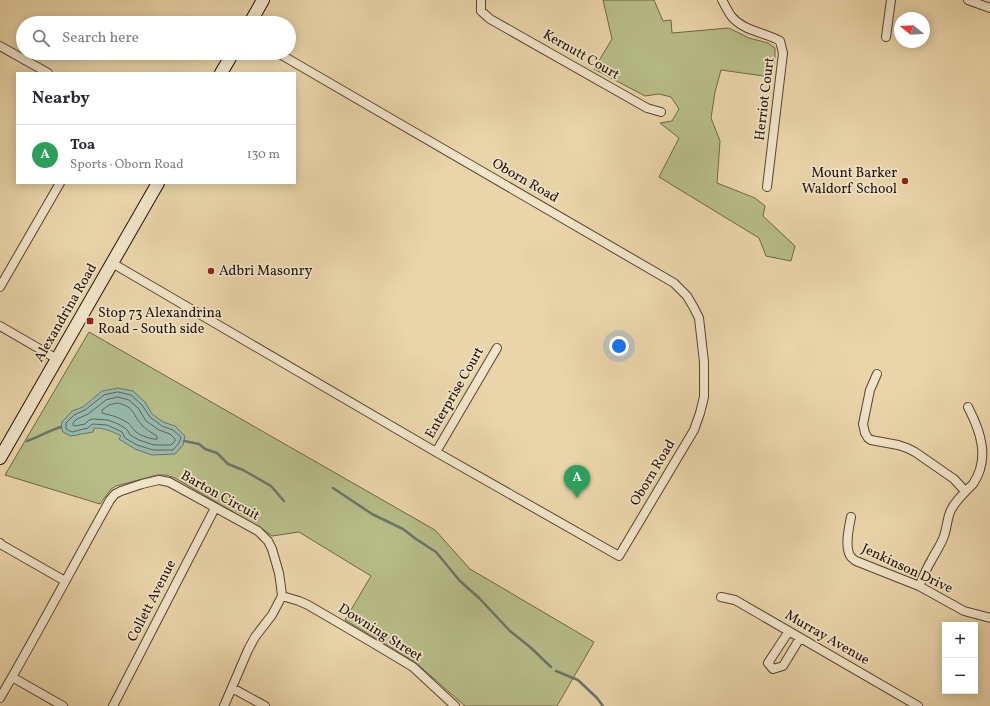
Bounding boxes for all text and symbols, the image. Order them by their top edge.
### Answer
north arrow [894,12,930,48]
search box [16,16,296,60]
street label: Kernutt Court [539,25,623,85]
icon: search [30,27,52,49]
text: Search here [62,28,139,49]
street label: Herriot Court [750,56,780,142]
text: Nearby [32,87,90,110]
text: Toa [70,135,95,156]
text: A [40,146,50,164]
text: 130 m [247,146,280,164]
street label: Oborn Road [488,154,562,208]
text: Sports · Oborn Road [70,156,184,174]
place label: Mount Barker Waldorf School [802,164,897,199]
marker: Mount Barker Waldorf School [900,176,910,186]
street label: Alexandrina Road [30,260,102,366]
place label: Adbri Masonry [219,262,313,281]
marker: Adbri Masonry [206,266,216,276]
place label: Stop 73 Alexandrina Road - South side [98,304,222,339]
marker: Stop 73 Alexandrina Road - South side [85,316,95,326]
your location [609,336,629,356]
street label: Enterprise Court [421,344,489,442]
street label: Oborn Road [626,436,680,510]
pin: A [564,465,590,498]
street label: Barton Circuit [177,466,263,526]
street label: Jenkinson Drive [858,540,956,599]
street label: Collett Avenue [123,556,181,645]
street label: Downing Street [334,600,426,667]
street label: Murray Avenue [781,606,873,670]
map controls [942,622,978,694]
button: + [942,622,978,658]
button: − [942,658,978,694]

